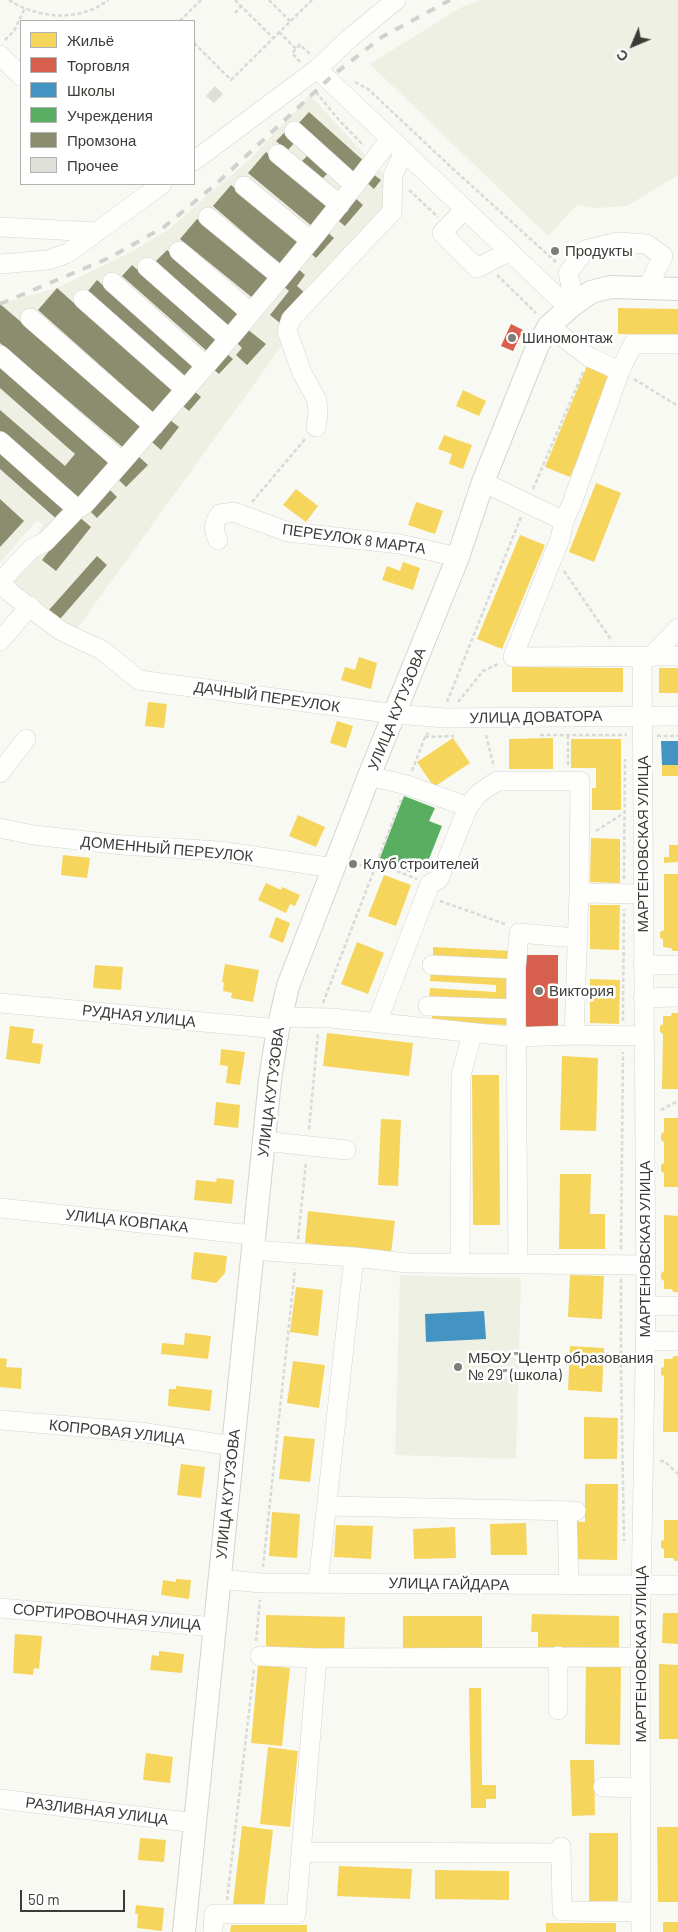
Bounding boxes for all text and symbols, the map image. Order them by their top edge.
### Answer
legend [20,20,195,185]
north arrow [608,20,658,70]
text: Жильё [67,31,114,49]
text: С [612,46,632,66]
text: Торговля [67,56,130,74]
text: Школы [67,81,115,99]
text: Учреждения [67,106,153,124]
text: Промзона [67,131,136,149]
text: Прочее [67,156,119,174]
place label: Продукты [565,242,633,260]
marker: Продукты [549,245,561,257]
place label: Шиномонтаж [522,329,613,347]
marker: Шиномонтаж [506,332,518,344]
street label: ПЕРЕУЛОК 8 МАРТА [281,520,427,558]
street label: УЛИЦА КУТУЗОВА [364,645,430,773]
street label: ДАЧНЫЙ ПЕРЕУЛОК [193,678,341,716]
street label: УЛИЦА ДОВАТОРА [469,707,603,727]
street label: МАРТЕНОВСКАЯ УЛИЦА [634,755,652,933]
street label: ДОМЕННЫЙ ПЕРЕУЛОК [80,832,254,866]
place label: Клуб строителей [363,855,479,873]
marker: Клуб строителей [347,858,359,870]
place label: Виктория [549,982,614,1000]
marker: Виктория [533,985,545,997]
street label: РУДНАЯ УЛИЦА [81,1001,197,1031]
street label: УЛИЦА КУТУЗОВА [254,1026,288,1158]
street label: МАРТЕНОВСКАЯ УЛИЦА [636,1160,654,1338]
street label: УЛИЦА КОВПАКА [65,1206,189,1236]
place label: МБОУ "Центр образования № 29" (школа) [468,1349,653,1384]
marker: МБОУ "Центр образования № 29" (школа) [452,1361,464,1373]
street label: КОПРОВАЯ УЛИЦА [48,1416,186,1448]
street label: УЛИЦА КУТУЗОВА [212,1428,244,1560]
street label: МАРТЕНОВСКАЯ УЛИЦА [632,1565,650,1743]
street label: УЛИЦА ГАЙДАРА [388,1574,510,1594]
street label: СОРТИРОВОЧНАЯ УЛИЦА [12,1600,202,1634]
street label: РАЗЛИВНАЯ УЛИЦА [25,1793,169,1829]
scale bar [22,1880,128,1912]
text: 50 m [28,1890,60,1908]

